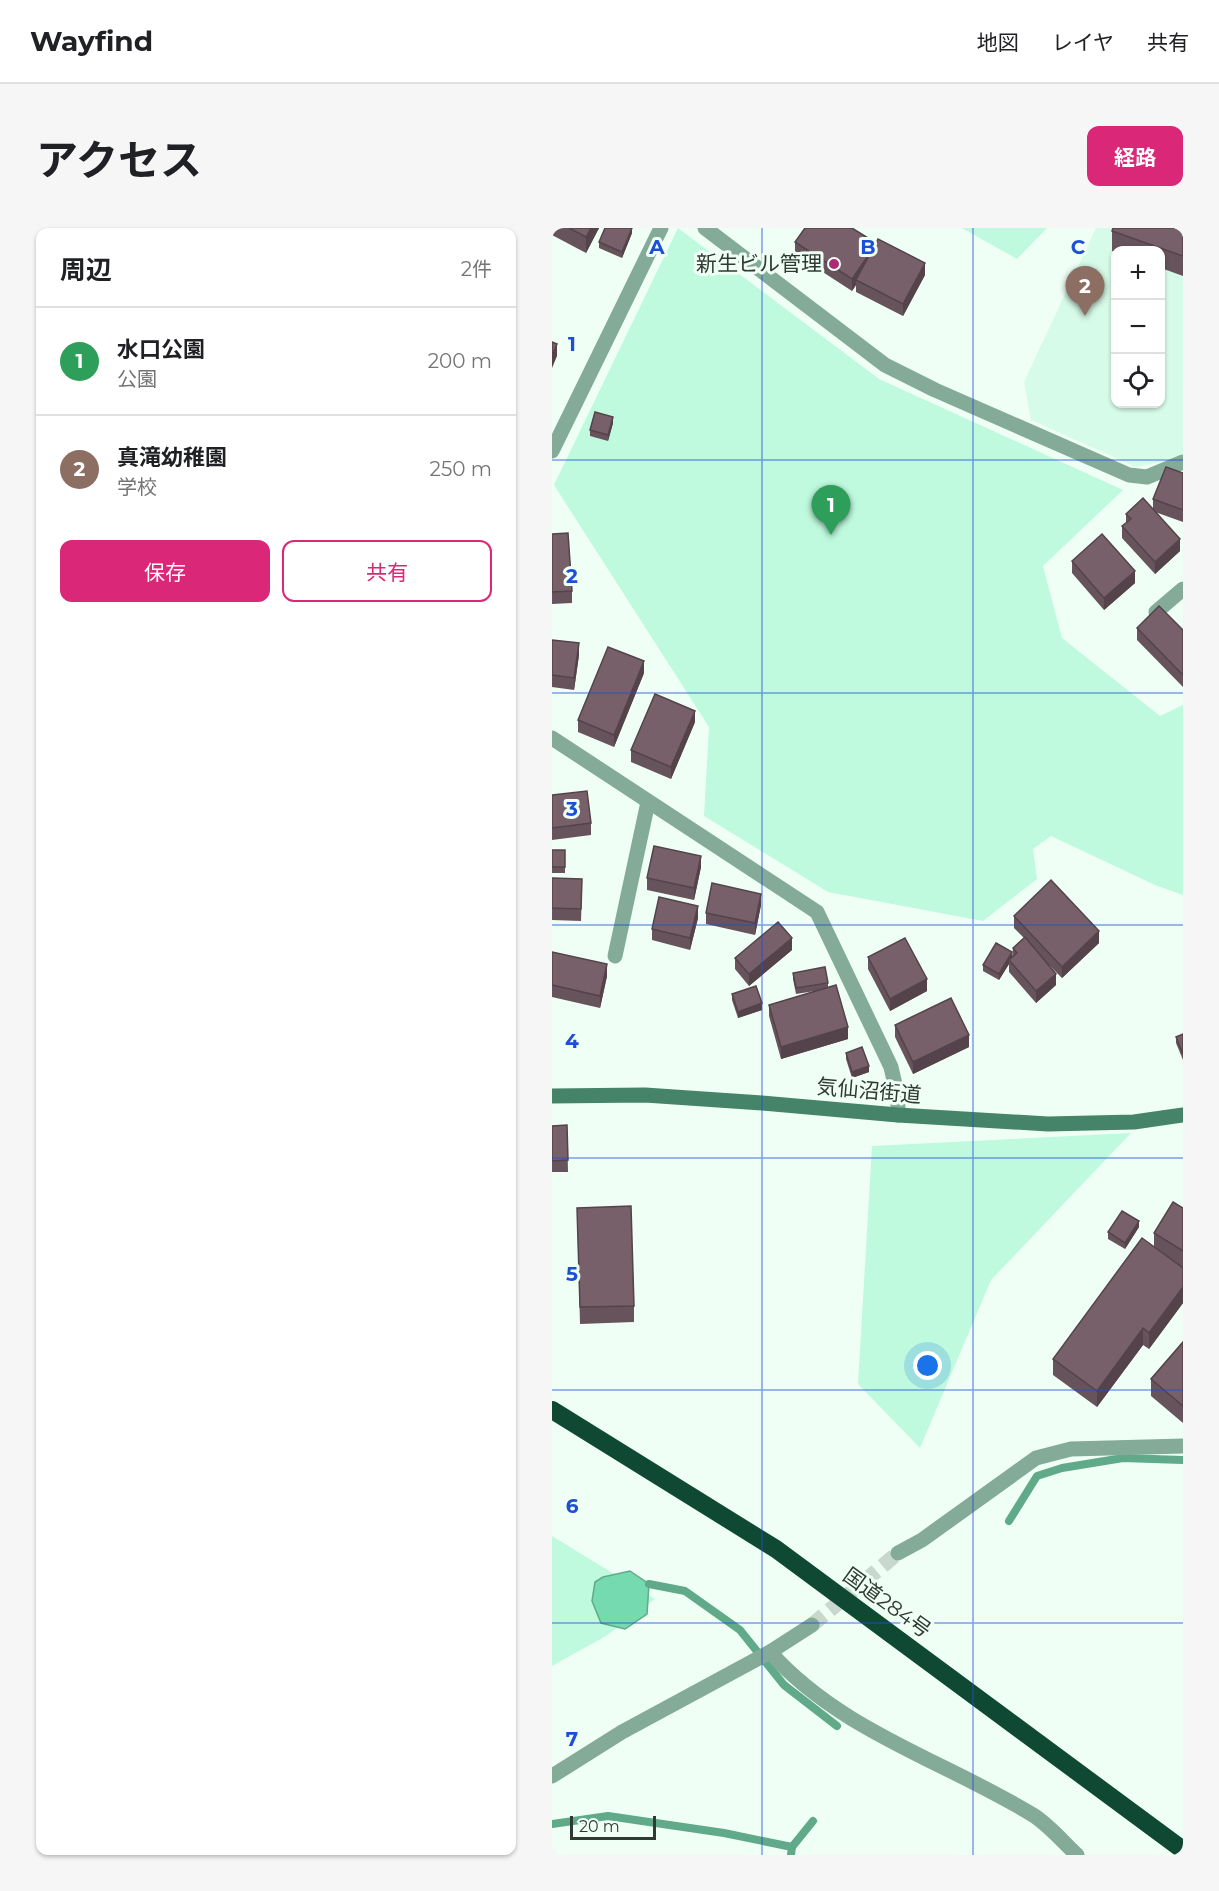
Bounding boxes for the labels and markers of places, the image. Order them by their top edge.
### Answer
place label: 新生ビル管理 [696,251,822,276]
marker: 新生ビル管理 [827,257,841,271]
pin: 2 [1066,266,1104,316]
pin: 1 [812,486,850,535]

